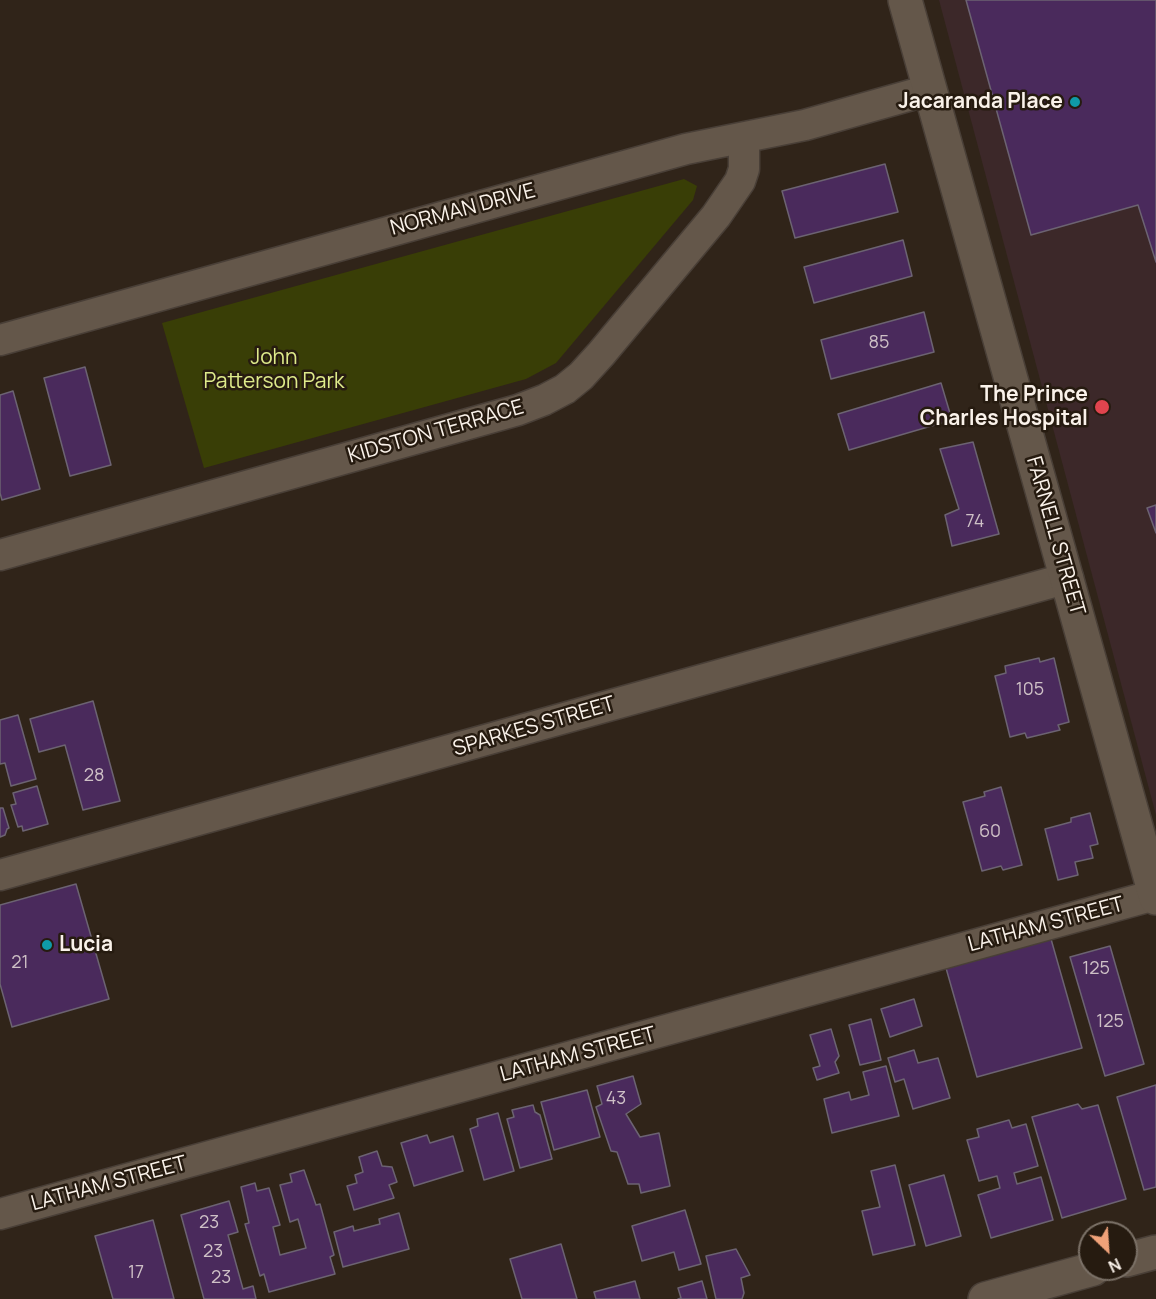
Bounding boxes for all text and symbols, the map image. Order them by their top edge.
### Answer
place label: Jacaranda Place [898,89,1063,115]
marker: Jacaranda Place [1068,95,1082,109]
street label: NORMAN DRIVE [388,179,538,241]
house number: 85 [869,332,889,354]
park label: John Patterson Park [204,345,344,395]
place label: The Prince Charles Hospital [920,382,1088,432]
street label: KIDSTON TERRACE [345,395,527,469]
marker: The Prince Charles Hospital [1093,398,1111,416]
street label: FARNELL STREET [1020,454,1090,618]
house number: 74 [966,511,984,533]
house number: 105 [1016,679,1044,701]
street label: SPARKES STREET [450,692,618,762]
house number: 28 [84,765,104,787]
house number: 60 [979,821,1001,843]
street label: LATHAM STREET [965,892,1127,958]
place label: Lucia [59,932,113,958]
marker: Lucia [40,938,54,952]
house number: 21 [11,952,29,974]
house number: 125 [1082,958,1110,980]
house number: 125 [1096,1011,1124,1033]
street label: LATHAM STREET [497,1022,659,1088]
house number: 43 [606,1088,626,1110]
street label: LATHAM STREET [28,1151,190,1217]
house number: 23 [199,1212,219,1234]
north arrow [1078,1221,1138,1281]
house number: 23 [203,1241,223,1263]
text: N [1105,1253,1125,1278]
house number: 17 [128,1262,144,1284]
house number: 23 [211,1267,231,1289]

